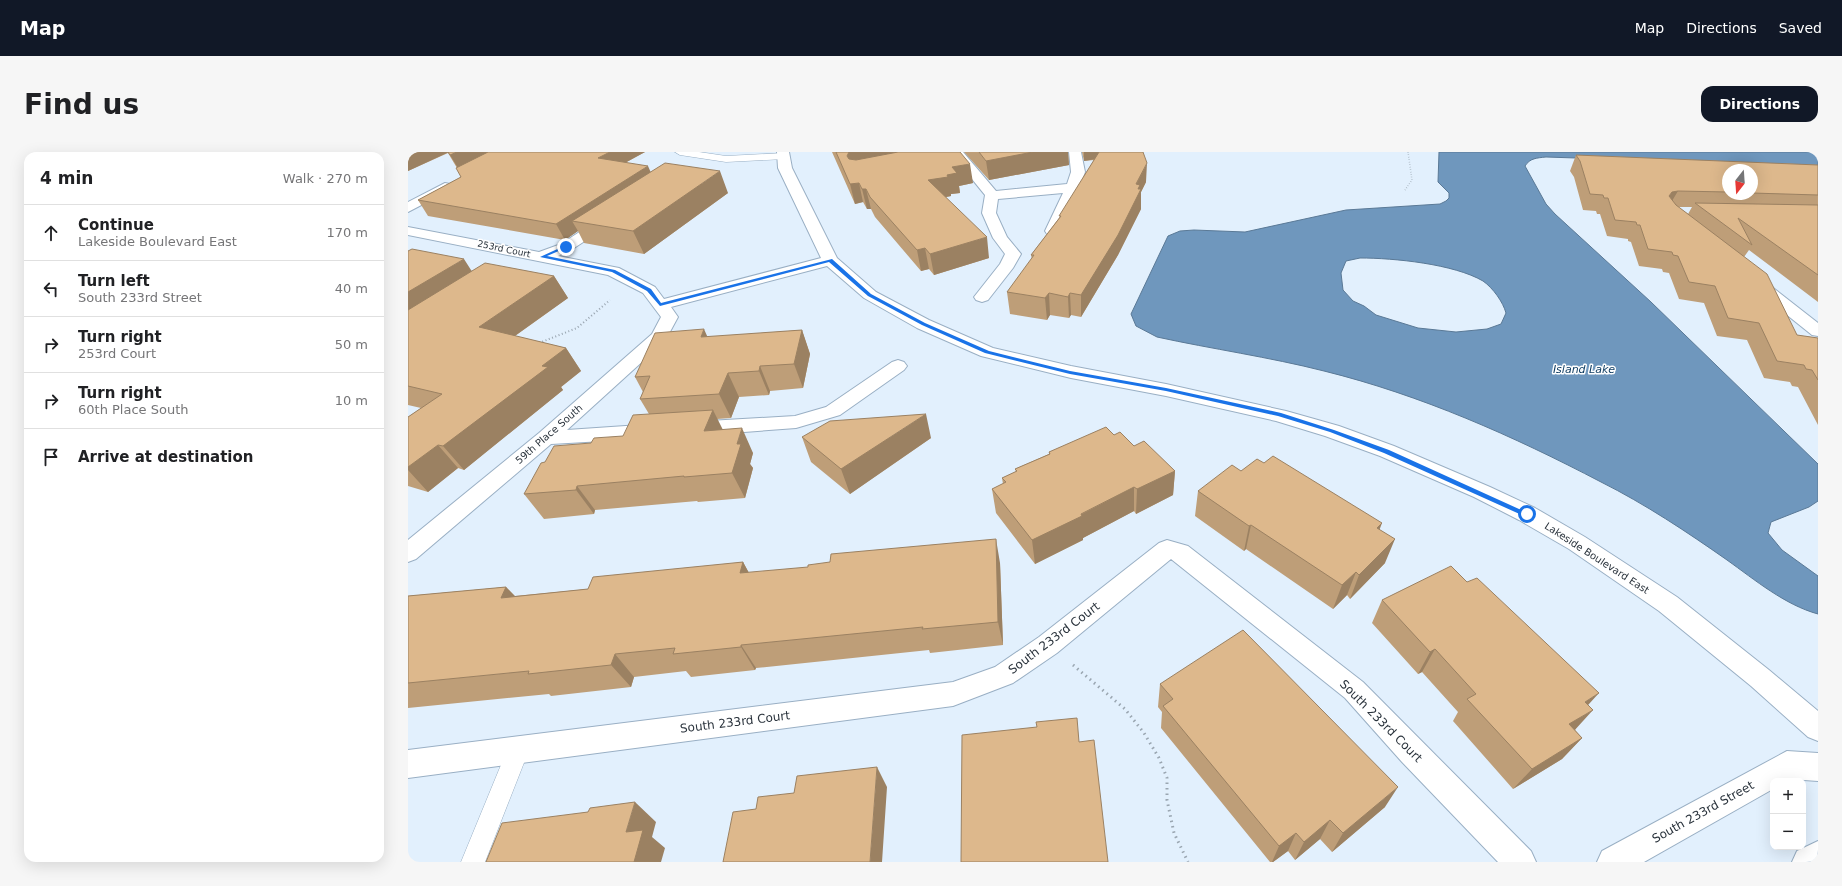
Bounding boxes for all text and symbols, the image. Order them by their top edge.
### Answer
text: Map [20,17,65,39]
text: Map [1635,20,1664,36]
text: Directions [1686,20,1757,36]
text: Saved [1779,20,1822,36]
button: Directions [1701,86,1818,122]
text: Find us [24,88,139,121]
north arrow [1722,164,1758,200]
text: 4 min [40,168,93,188]
text: Walk · 270 m [283,171,368,186]
text: Continue [78,216,154,234]
icon: ahead [40,222,62,244]
text: 170 m [326,225,368,240]
text: Lakeside Boulevard East [78,234,237,249]
street label: 253rd Court [477,238,532,260]
route end [557,238,575,256]
text: Turn left [78,272,150,290]
icon: left [40,278,62,300]
text: 40 m [335,281,368,296]
text: South 233rd Street [78,290,202,305]
text: Turn right [78,328,162,346]
icon: right [40,334,62,356]
text: 50 m [335,337,368,352]
text: 253rd Court [78,346,156,361]
water label: Island Lake [1553,363,1615,376]
text: Turn right [78,384,162,402]
icon: right [40,390,62,412]
text: 10 m [335,393,368,408]
text: 60th Place South [78,402,189,417]
street label: 59th Place South [513,402,585,466]
icon: arrive [40,446,62,468]
text: Arrive at destination [78,448,253,466]
route start [1518,505,1536,523]
street label: Lakeside Boulevard East [1543,520,1651,596]
street label: South 233rd Court [1006,599,1103,677]
street label: South 233rd Court [1337,677,1425,765]
street label: South 233rd Court [679,708,791,736]
street label: South 233rd Street [1650,778,1757,846]
map controls [1770,778,1806,850]
button: + [1770,778,1806,814]
button: − [1770,814,1806,850]

